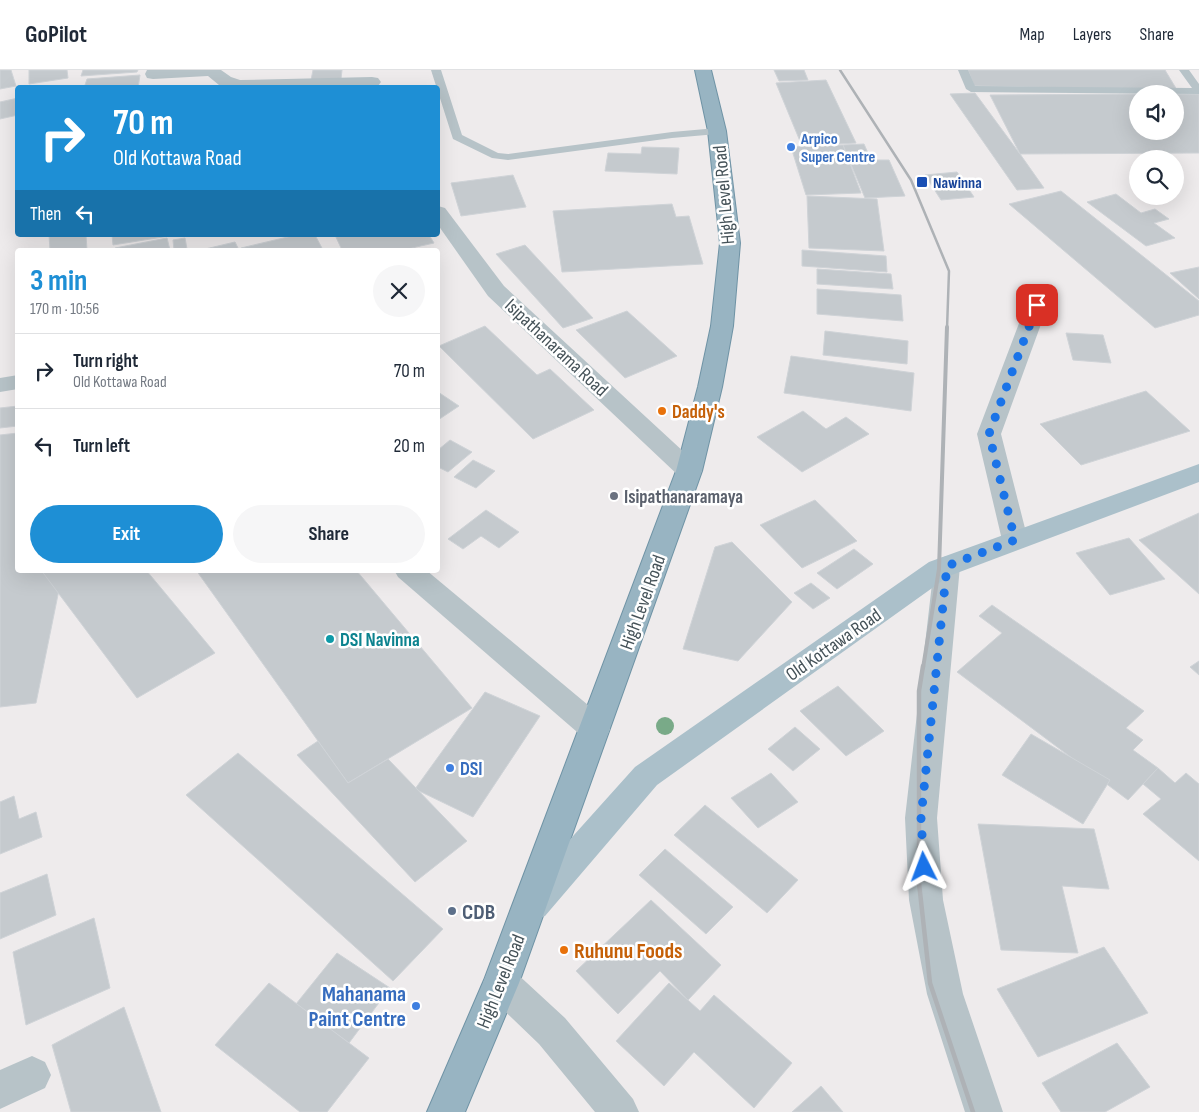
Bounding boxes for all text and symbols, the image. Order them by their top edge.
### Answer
text: GoPilot [25,20,87,49]
text: Map [1020,24,1045,45]
text: Layers [1073,24,1112,45]
text: Share [1140,24,1174,45]
map controls [1129,85,1184,205]
button: sound [1129,85,1184,140]
text: 70 m [113,102,173,145]
icon: right [30,105,95,170]
place label: Arpico Super Centre [800,130,876,167]
marker: Arpico Super Centre [785,141,797,153]
street label: High Level Road [709,144,740,245]
text: Old Kottawa Road [113,145,242,172]
button: search [1129,150,1184,205]
place label: Nawinna [933,174,982,193]
marker: Nawinna [915,175,929,189]
icon: left [71,200,99,228]
text: Then [30,203,61,226]
text: 3 min [30,263,87,299]
button: close [373,265,425,317]
pin [1016,284,1058,326]
icon: arrive [1023,291,1051,319]
street label: Isipathanarama Road [500,294,612,402]
text: 170 m · 10:56 [30,300,99,319]
text: Turn right [73,350,138,373]
icon: right [30,357,58,385]
text: 70 m [394,360,425,383]
text: Old Kottawa Road [73,373,167,392]
place label: Daddy's [672,401,725,424]
marker: Daddy's [656,405,668,417]
icon: left [30,432,58,460]
text: Turn left [73,435,130,458]
text: 20 m [393,435,425,458]
place label: Isipathanaramaya [624,486,743,509]
marker: Isipathanaramaya [608,490,620,502]
button: Exit [30,505,223,563]
button: Share [233,505,425,563]
street label: High Level Road [616,552,671,653]
street label: Old Kottawa Road [782,604,886,687]
place label: DSI Navinna [340,629,420,652]
marker: DSI Navinna [324,633,336,645]
place label: DSI [460,758,483,781]
marker: DSI [444,762,456,774]
position arrow [897,840,949,892]
place label: CDB [462,899,495,926]
marker: CDB [446,905,458,917]
street label: High Level Road [472,931,531,1032]
place label: Ruhunu Foods [574,938,683,965]
marker: Ruhunu Foods [558,944,570,956]
place label: Mahanama Paint Centre [309,981,406,1033]
marker: Mahanama Paint Centre [410,1000,422,1012]

